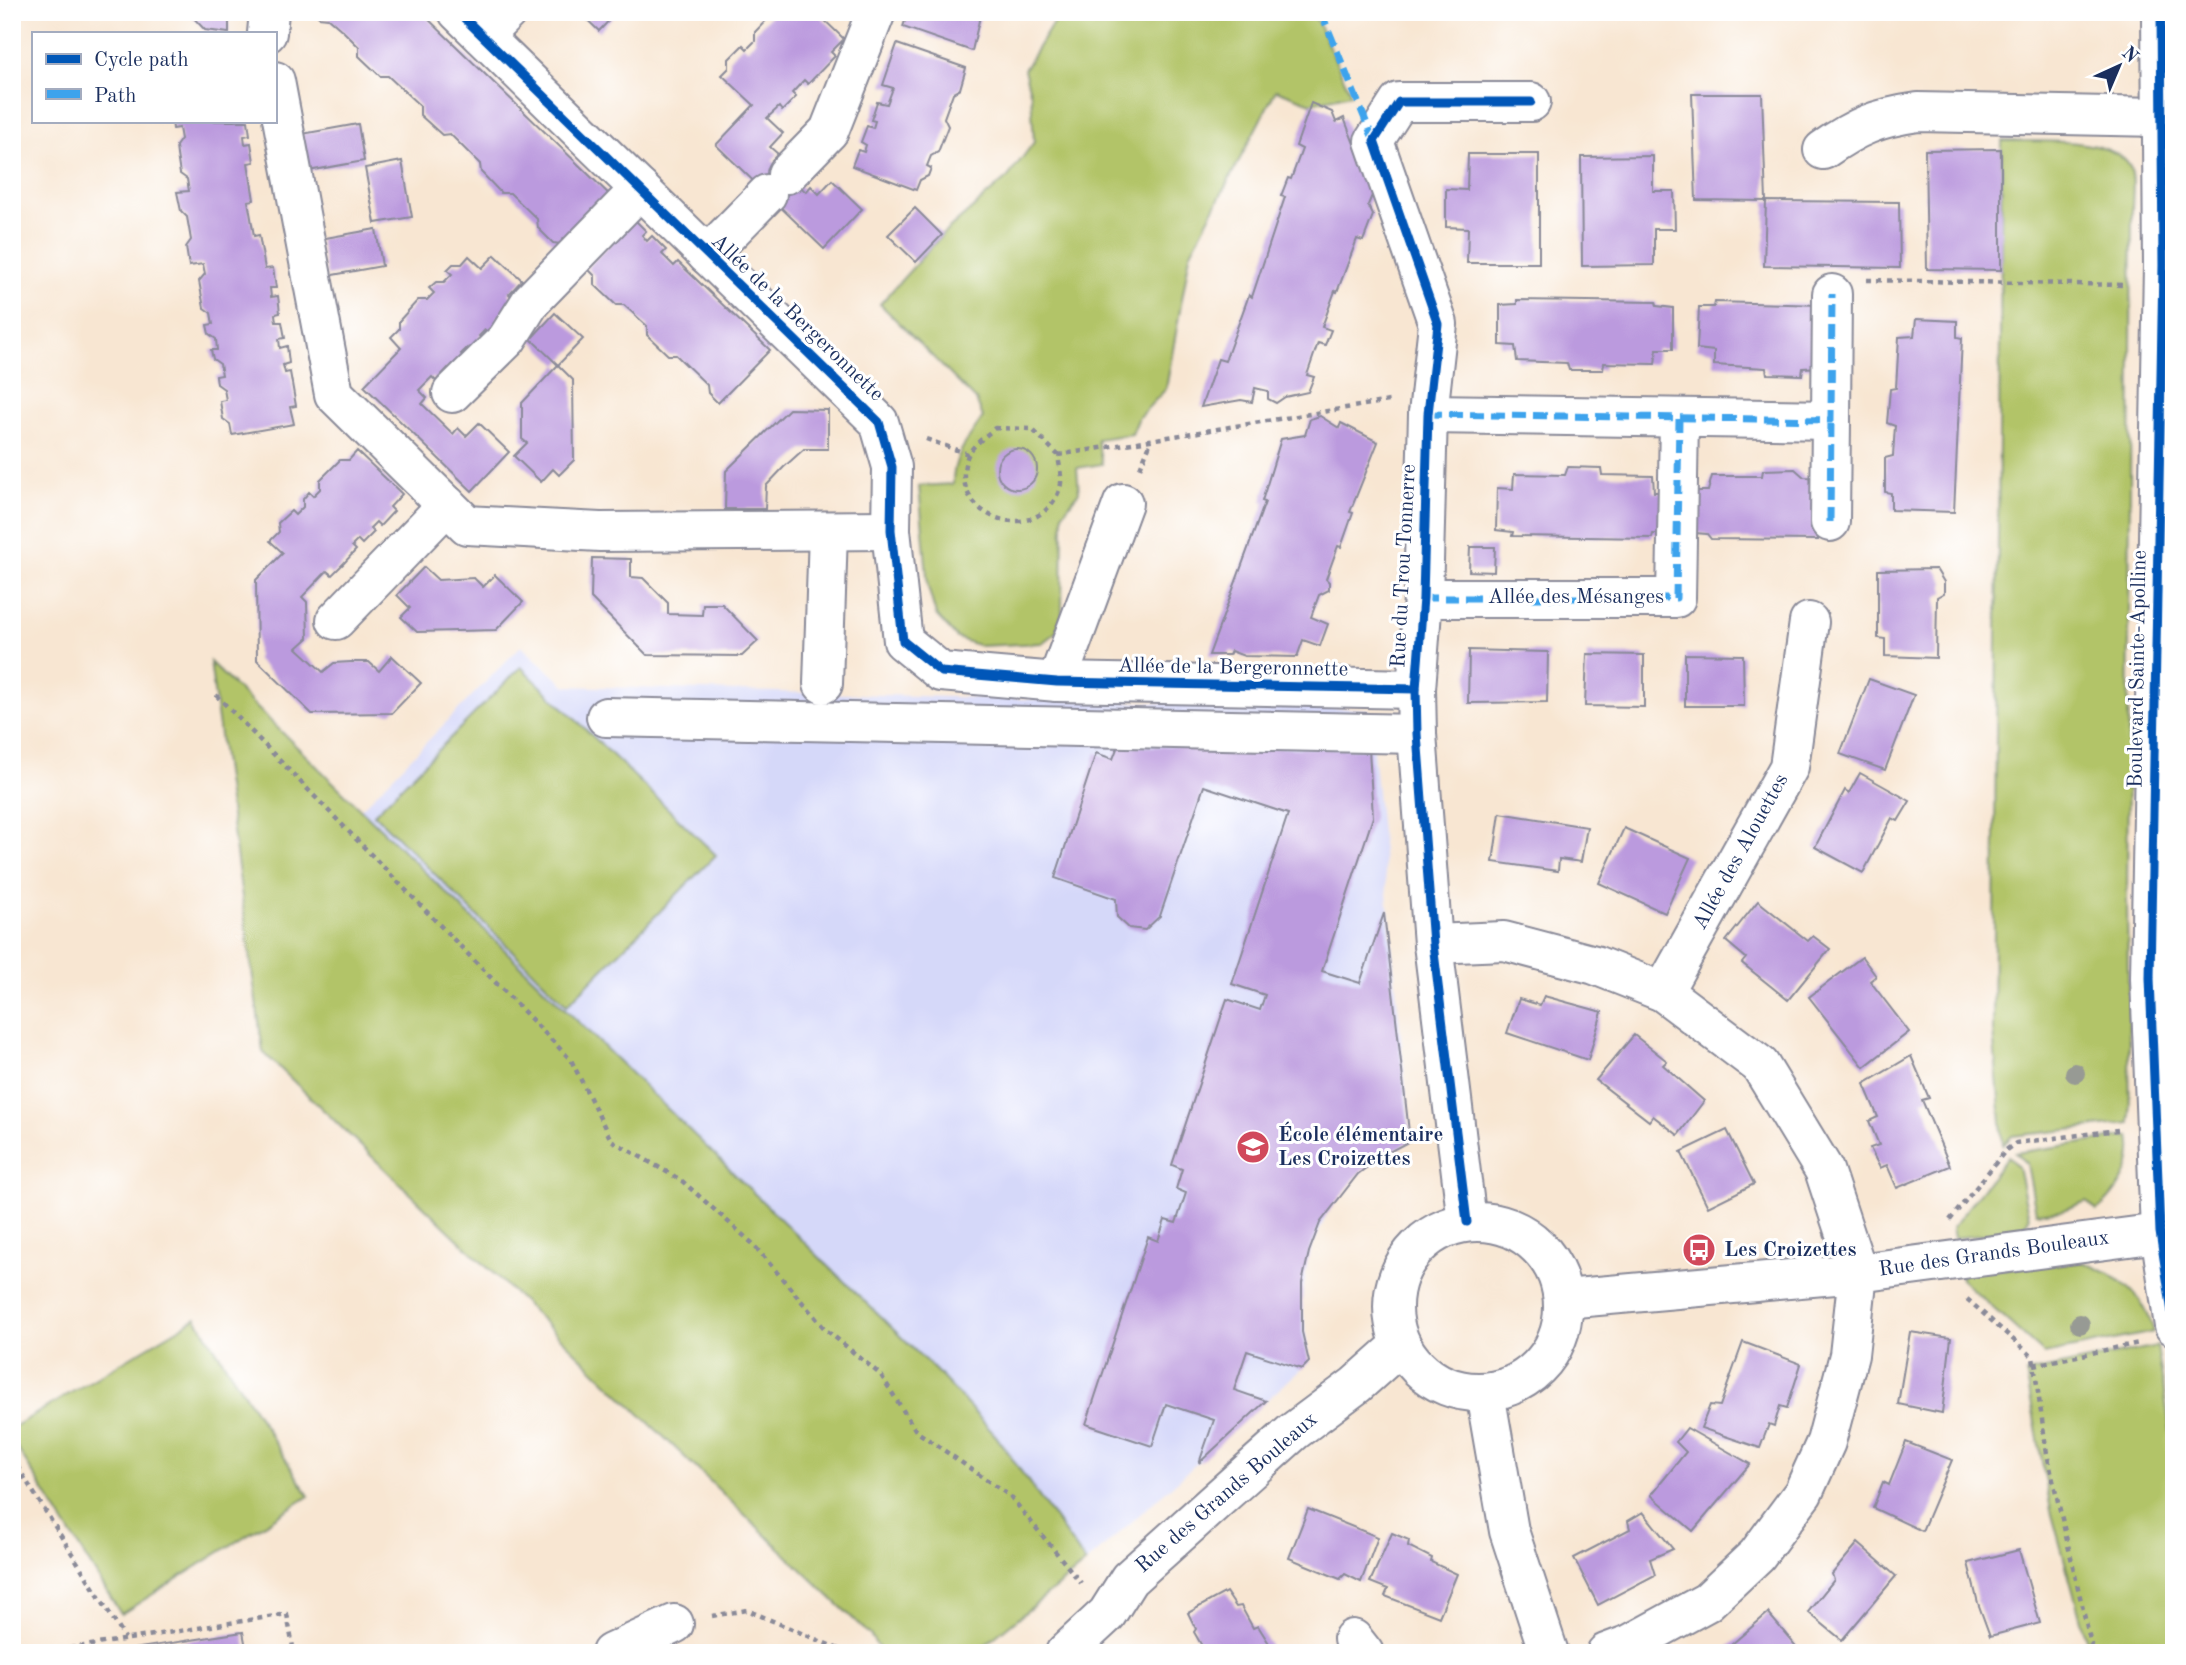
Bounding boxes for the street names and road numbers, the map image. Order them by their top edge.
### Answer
street label: Allée de la Bergeronnette [707,230,887,406]
street label: Rue du Trou Tonnerre [1388,464,1420,668]
street label: Boulevard Sainte-Apolline [2125,550,2151,788]
street label: Allée des Mésanges [1488,587,1664,608]
street label: Allée de la Bergeronnette [1118,655,1348,681]
street label: Allée des Alouettes [1689,771,1793,933]
street label: Rue des Grands Bouleaux [1877,1227,2111,1281]
street label: Rue des Grands Bouleaux [1132,1409,1322,1577]

